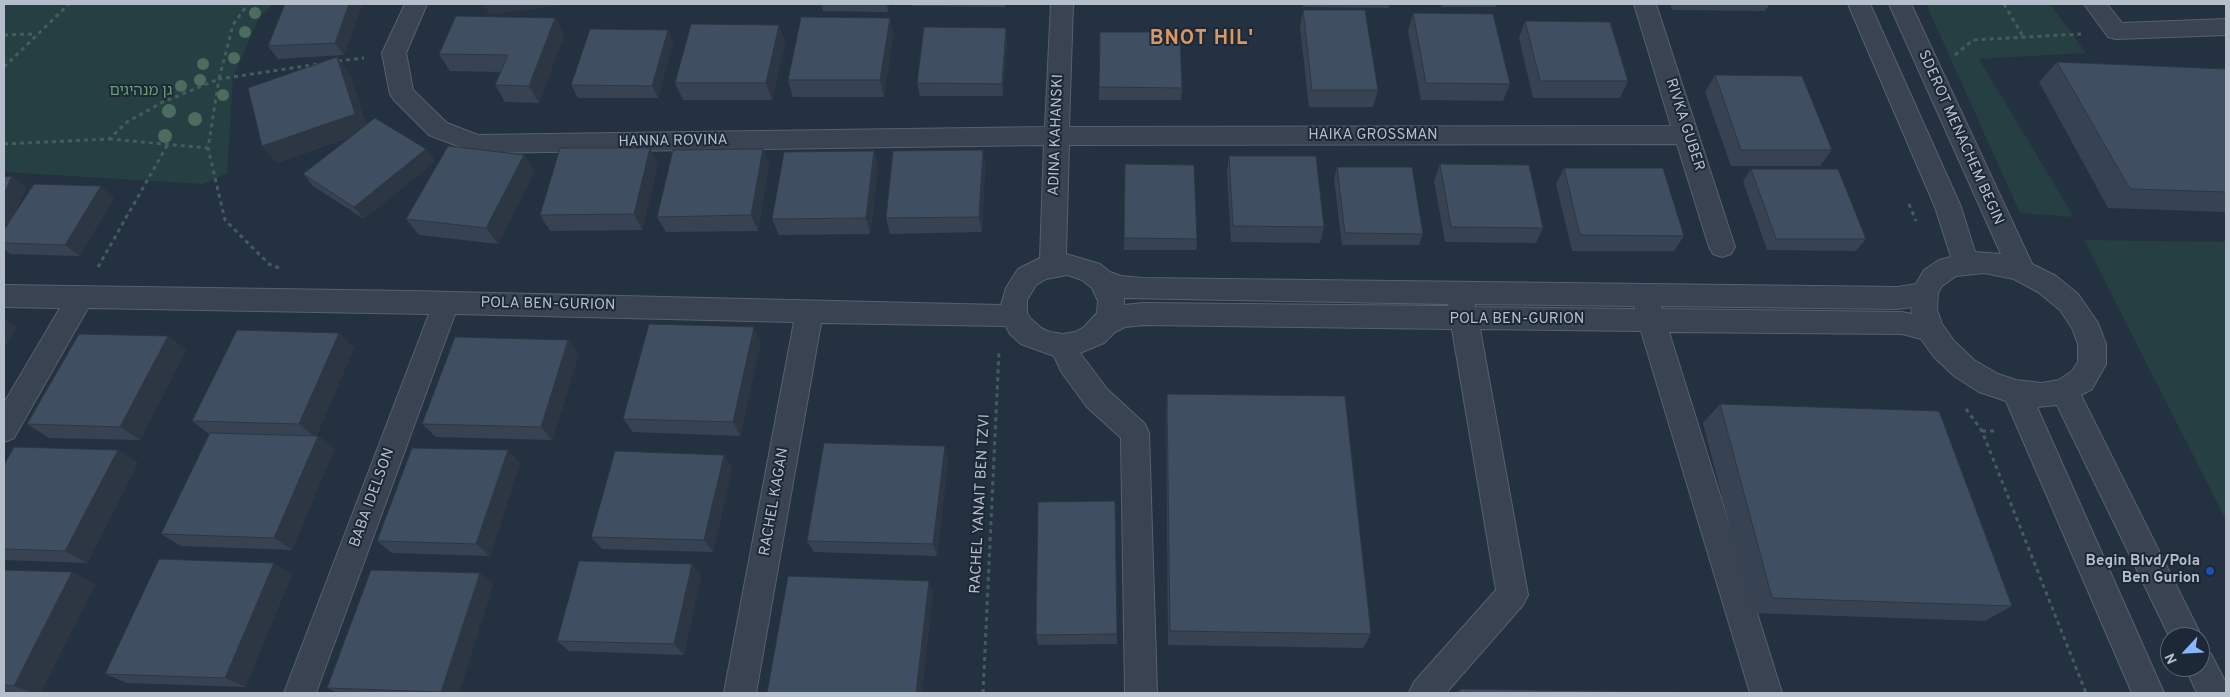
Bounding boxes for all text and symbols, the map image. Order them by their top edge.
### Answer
district label: BNOT HIL' [1149,28,1255,52]
street label: SDEROT MENACHEM BEGIN [1913,48,2007,228]
street label: ADINA KAHANSKI [1046,74,1068,196]
street label: RIVKA GUBER [1661,76,1707,174]
park label: גן מנהיגים [110,83,172,101]
street label: HAIKA GROSSMAN [1308,127,1438,145]
street label: HANNA ROVINA [618,132,728,152]
street label: POLA BEN-GURION [480,295,616,315]
street label: POLA BEN-GURION [1450,311,1584,329]
street label: RACHEL YANAIT BEN TZVI [967,414,995,594]
street label: BABA IDELSON [347,446,399,550]
street label: RACHEL KAGAN [757,446,793,558]
place label: Begin Blvd/Pola Ben Gurion [2085,553,2200,588]
marker: Begin Blvd/Pola Ben Gurion [2204,565,2216,577]
north arrow [2160,627,2210,677]
text: N [2162,650,2182,666]

